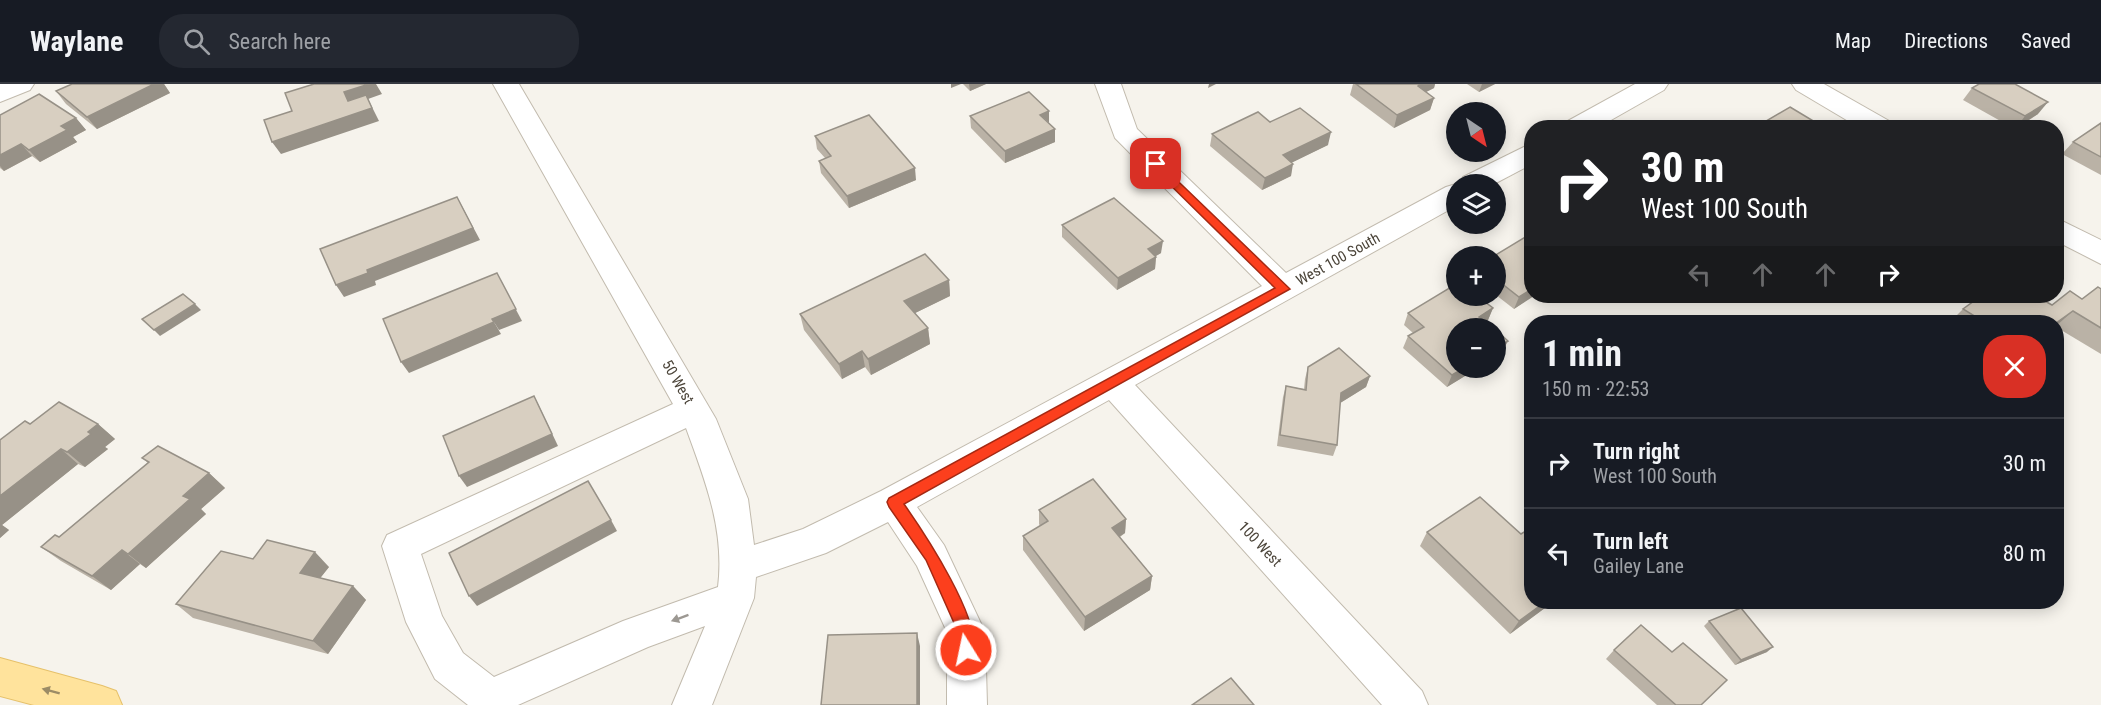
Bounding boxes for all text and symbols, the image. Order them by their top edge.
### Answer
search box [159,14,579,68]
text: Waylane [30,25,123,58]
icon: search [180,25,213,58]
text: Search here [228,29,331,54]
text: Map [1835,29,1871,53]
text: Directions [1904,29,1988,53]
text: Saved [2021,29,2071,53]
north arrow [1446,102,1506,162]
map controls [1446,102,1506,378]
pin [1130,138,1181,189]
text: 30 m [1641,143,1724,192]
icon: right [1542,144,1620,222]
icon: arrive [1139,147,1172,180]
button: layers [1446,174,1506,234]
text: West 100 South [1641,193,1808,225]
street label: West 100 South [1293,229,1383,289]
button: + [1446,246,1506,306]
icon: left [1683,258,1716,291]
icon: ahead [1746,258,1779,291]
icon: ahead [1809,258,1842,291]
icon: right [1872,258,1905,291]
button: − [1446,318,1506,378]
text: 1 min [1542,333,1622,375]
button: close [1983,335,2046,398]
street label: 50 West [658,357,698,407]
text: 150 m · 22:53 [1542,377,1649,401]
text: Turn right [1593,439,1680,464]
icon: right [1542,447,1575,480]
text: 30 m [2003,451,2046,476]
text: West 100 South [1593,464,1717,488]
street label: 100 West [1235,518,1285,570]
text: Turn left [1593,529,1668,554]
icon: left [1542,537,1575,570]
text: 80 m [2003,541,2046,566]
text: Gailey Lane [1593,554,1684,578]
one-way arrow [671,613,689,623]
position arrow [934,618,998,682]
one-way arrow [42,686,60,695]

